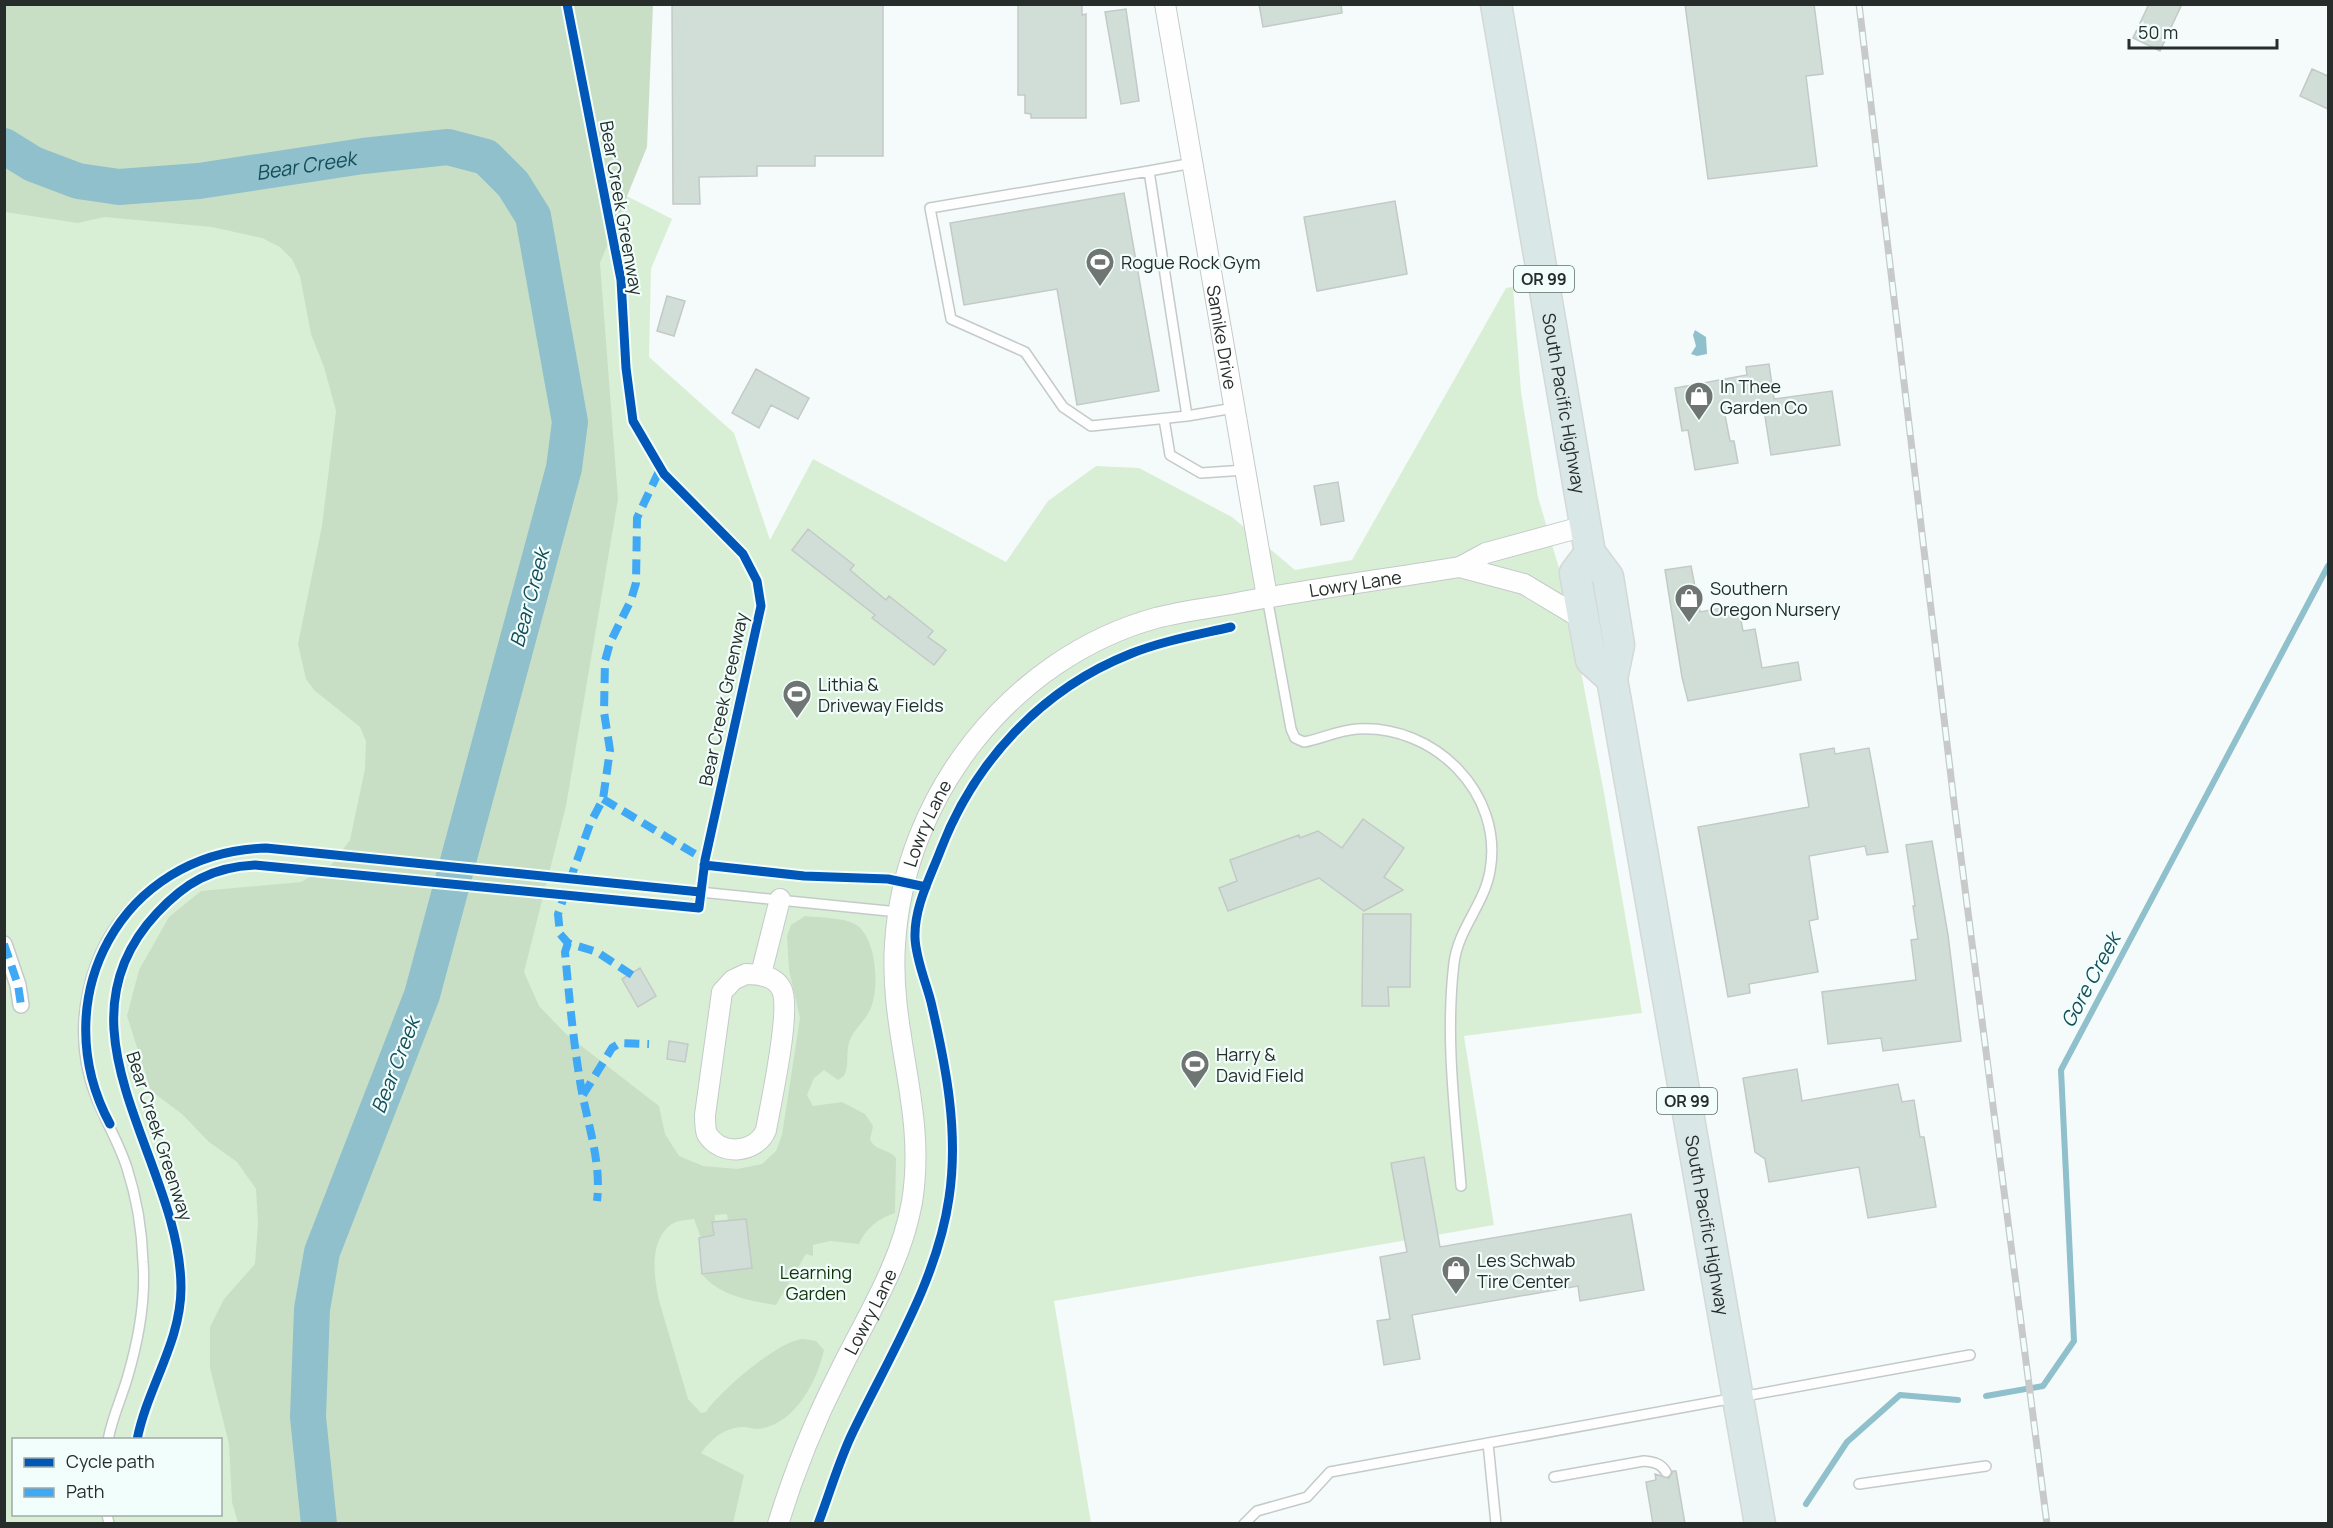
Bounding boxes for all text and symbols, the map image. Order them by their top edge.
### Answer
scale bar [2129,12,2278,50]
text: 50 m [2138,20,2178,44]
street label: Bear Creek Greenway [595,119,649,298]
water label: Bear Creek [254,143,361,186]
sports icon: Rogue Rock Gym [1084,246,1116,288]
place label: Rogue Rock Gym [1121,250,1260,274]
road number: OR 99 [1514,266,1574,292]
street label: Samike Drive [1202,283,1243,391]
street label: South Pacific Highway [1537,311,1592,496]
place label: In Thee Garden Co [1720,374,1808,419]
shop icon: In Thee Garden Co [1683,380,1715,422]
water label: Bear Creek [503,543,556,650]
street label: Lowry Lane [1307,564,1403,602]
place label: Southern Oregon Nursery [1710,576,1841,621]
shop icon: Southern Oregon Nursery [1673,582,1705,624]
street label: Bear Creek Greenway [693,609,753,788]
place label: Lithia & Driveway Fields [818,672,944,717]
sports icon: Lithia & Driveway Fields [781,678,813,720]
street label: Lowry Lane [897,775,957,870]
water label: Gore Creek [2054,925,2128,1032]
water label: Bear Creek [364,1010,427,1117]
place label: Harry & David Field [1216,1042,1304,1087]
street label: Bear Creek Greenway [121,1048,199,1224]
sports icon: Harry & David Field [1179,1048,1211,1090]
road number: OR 99 [1657,1088,1717,1114]
street label: South Pacific Highway [1680,1133,1735,1318]
place label: Les Schwab Tire Center [1477,1248,1575,1293]
shop icon: Les Schwab Tire Center [1440,1254,1472,1296]
park label: Learning Garden [780,1260,852,1305]
street label: Lowry Lane [838,1265,902,1359]
legend [12,1438,222,1516]
text: Cycle path [66,1449,155,1473]
text: Path [66,1479,104,1503]

